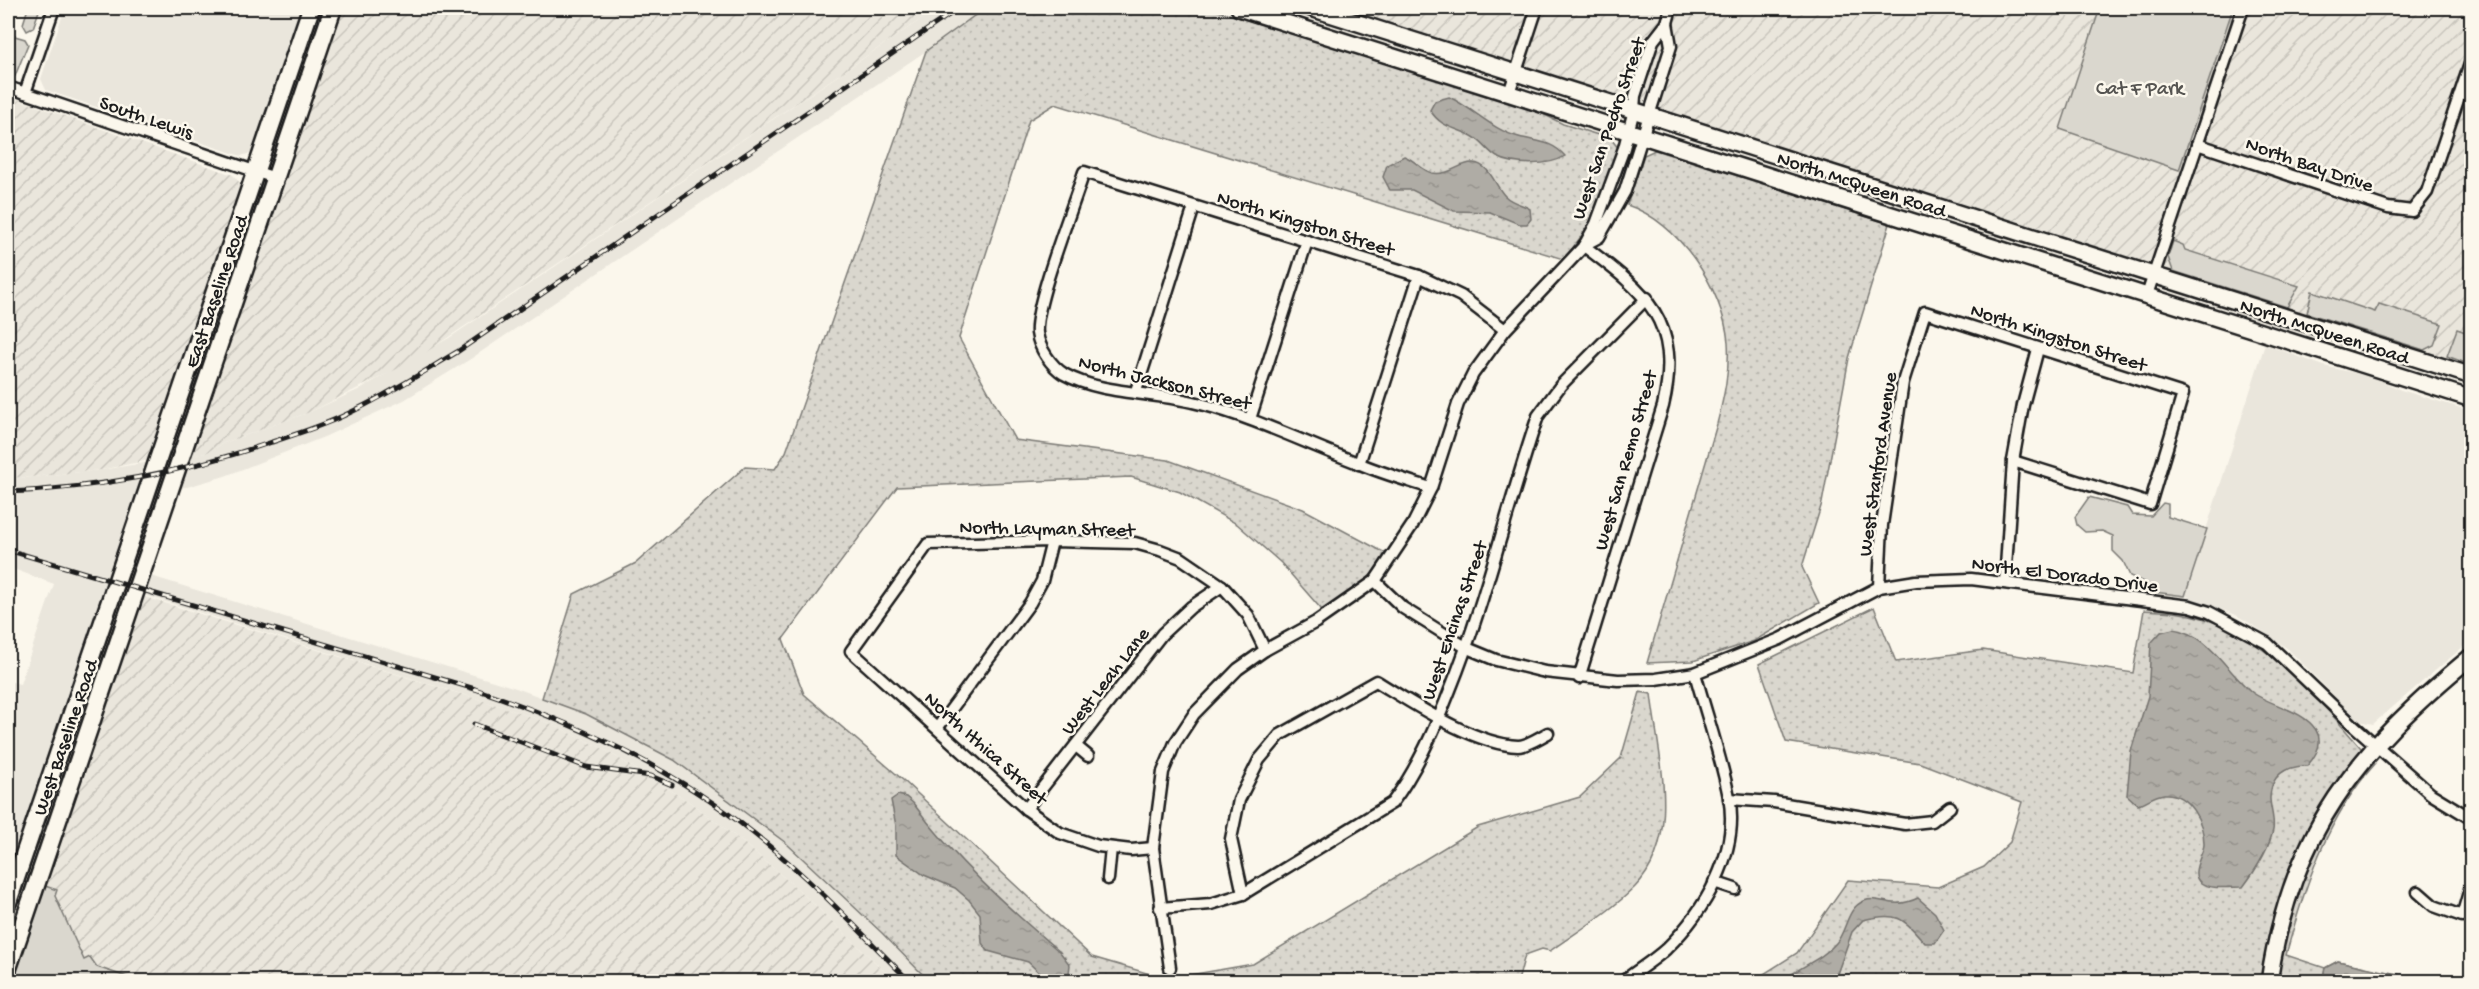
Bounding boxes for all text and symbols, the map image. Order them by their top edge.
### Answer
street label: West San Pedro Street [1568,33,1653,223]
park label: Cat F Park [2096,79,2186,102]
street label: South Lewis [96,93,196,146]
street label: North Bay Drive [2242,134,2376,199]
street label: North McQueen Road [1774,148,1950,225]
street label: North Kingston Street [1214,187,1398,264]
street label: East Baseline Road [181,211,256,371]
street label: North McQueen Road [2237,295,2413,372]
street label: North Kingston Street [1967,300,2151,379]
street label: North Jackson Street [1076,352,1255,417]
street label: West San Remo Street [1591,367,1665,553]
street label: West Stanford Avenue [1855,370,1904,558]
street label: North Layman Street [959,517,1137,544]
street label: West Encinas Street [1418,537,1495,704]
street label: North El Dorado Drive [1970,554,2160,599]
street label: West Leah Lane [1058,623,1156,740]
street label: West Baseline Road [30,655,106,819]
street label: North Ithica Street [918,688,1052,812]

